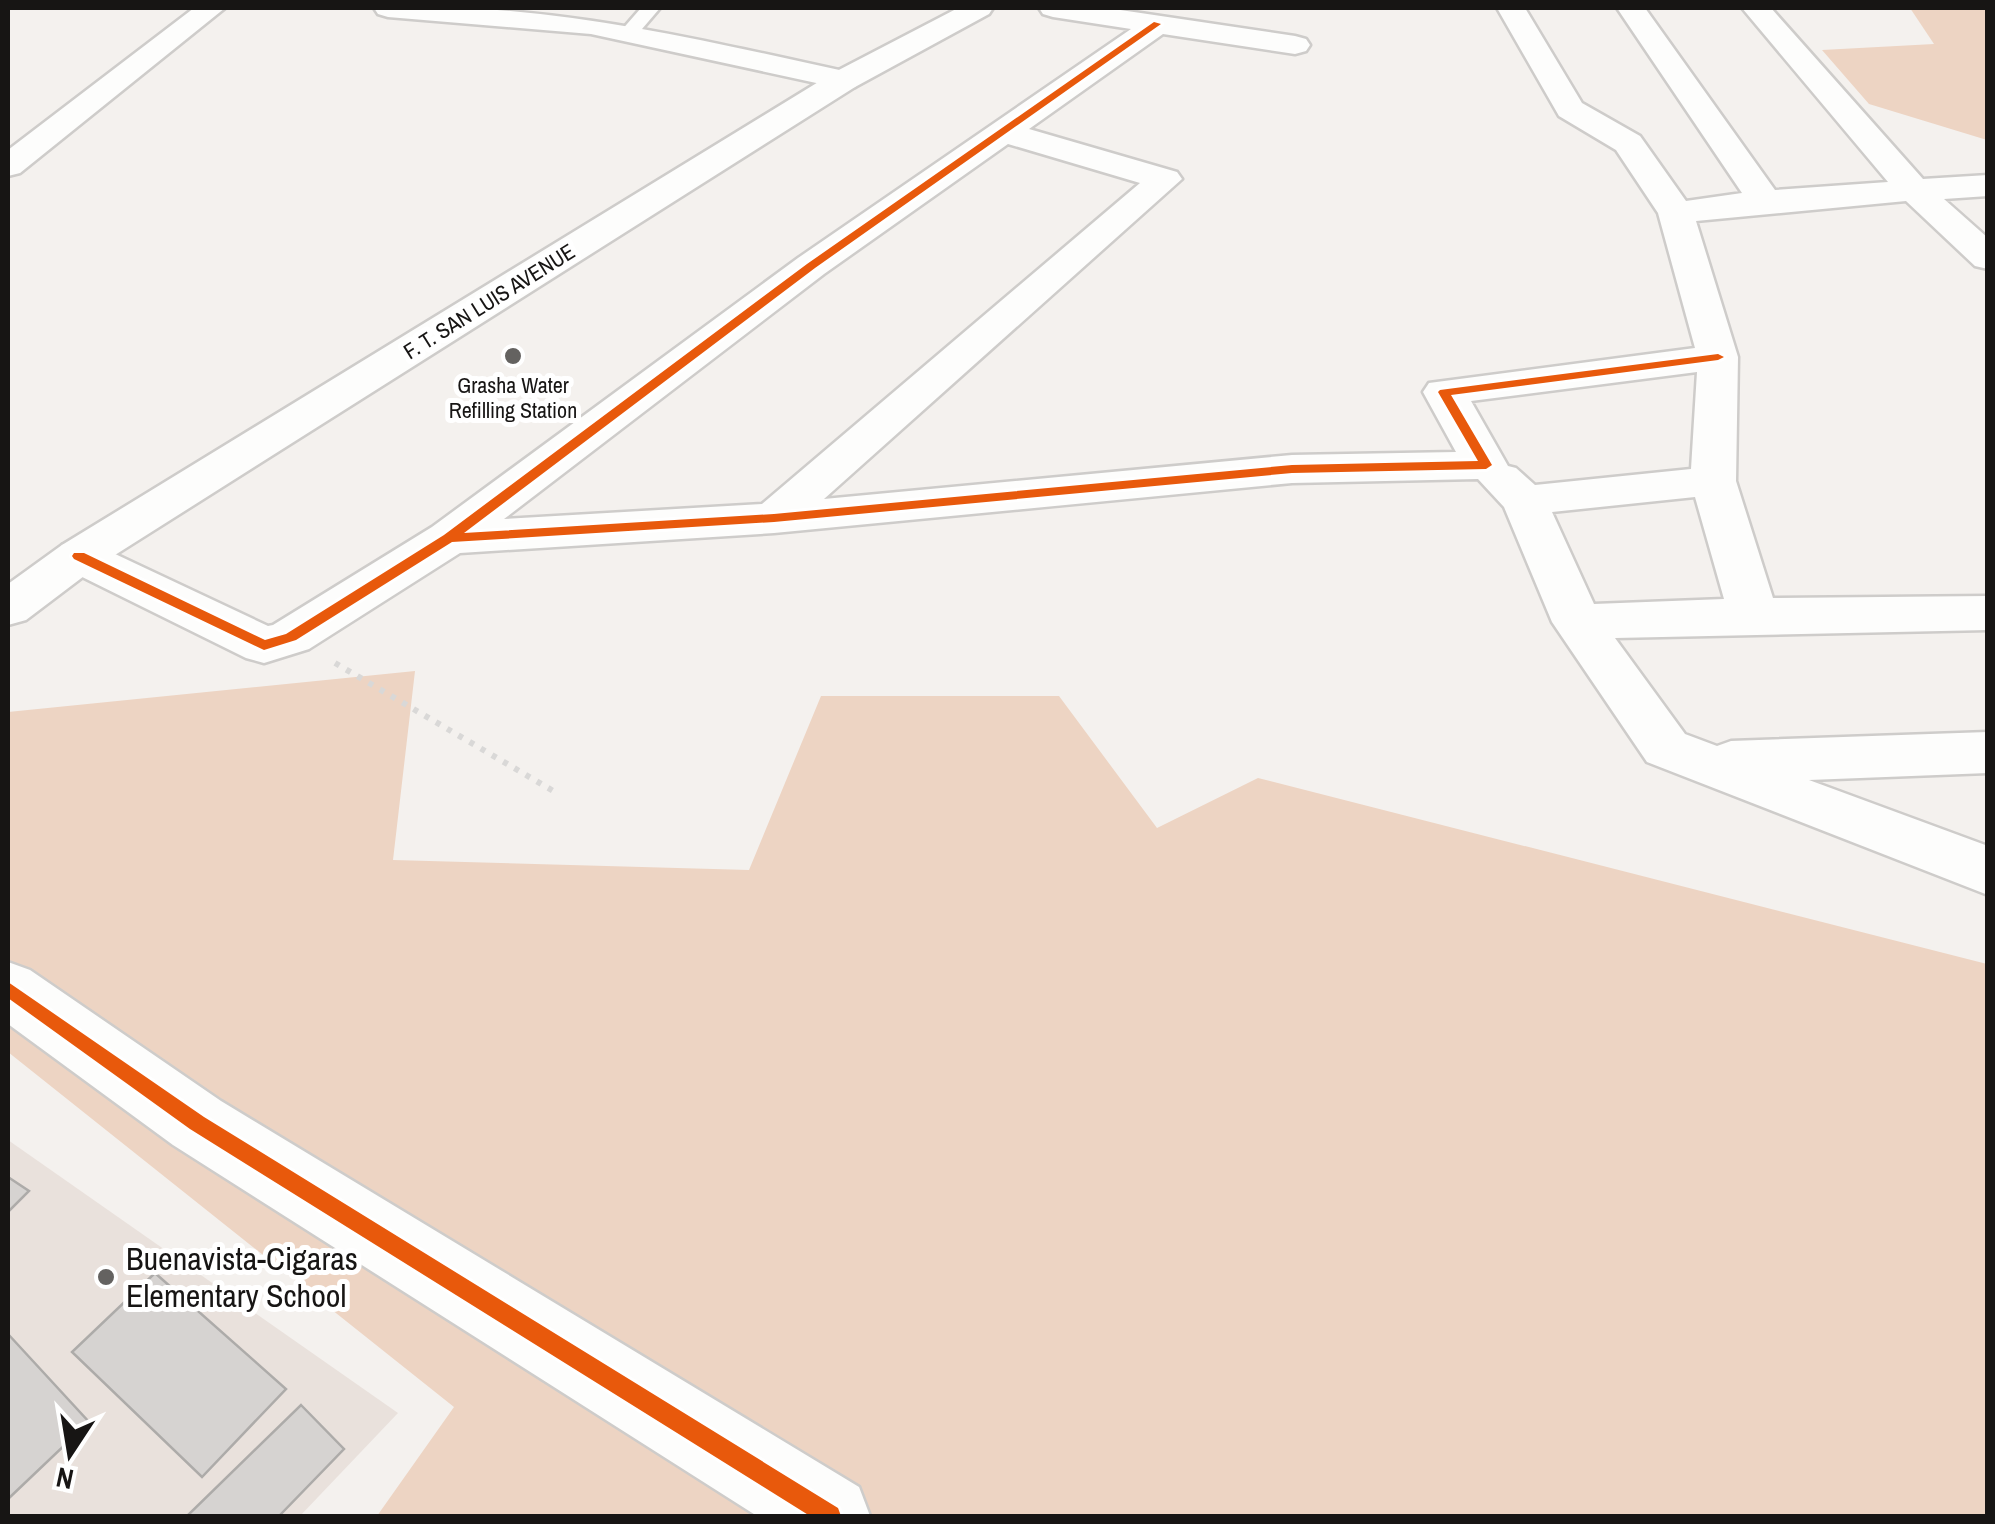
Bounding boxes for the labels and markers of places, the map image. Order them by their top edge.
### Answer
marker: Grasha Water Refilling Station [502,345,524,367]
place label: Grasha Water Refilling Station [449,370,577,425]
place label: Buenavista-Cigaras Elementary School [126,1237,358,1317]
marker: Buenavista-Cigaras Elementary School [95,1266,117,1288]

